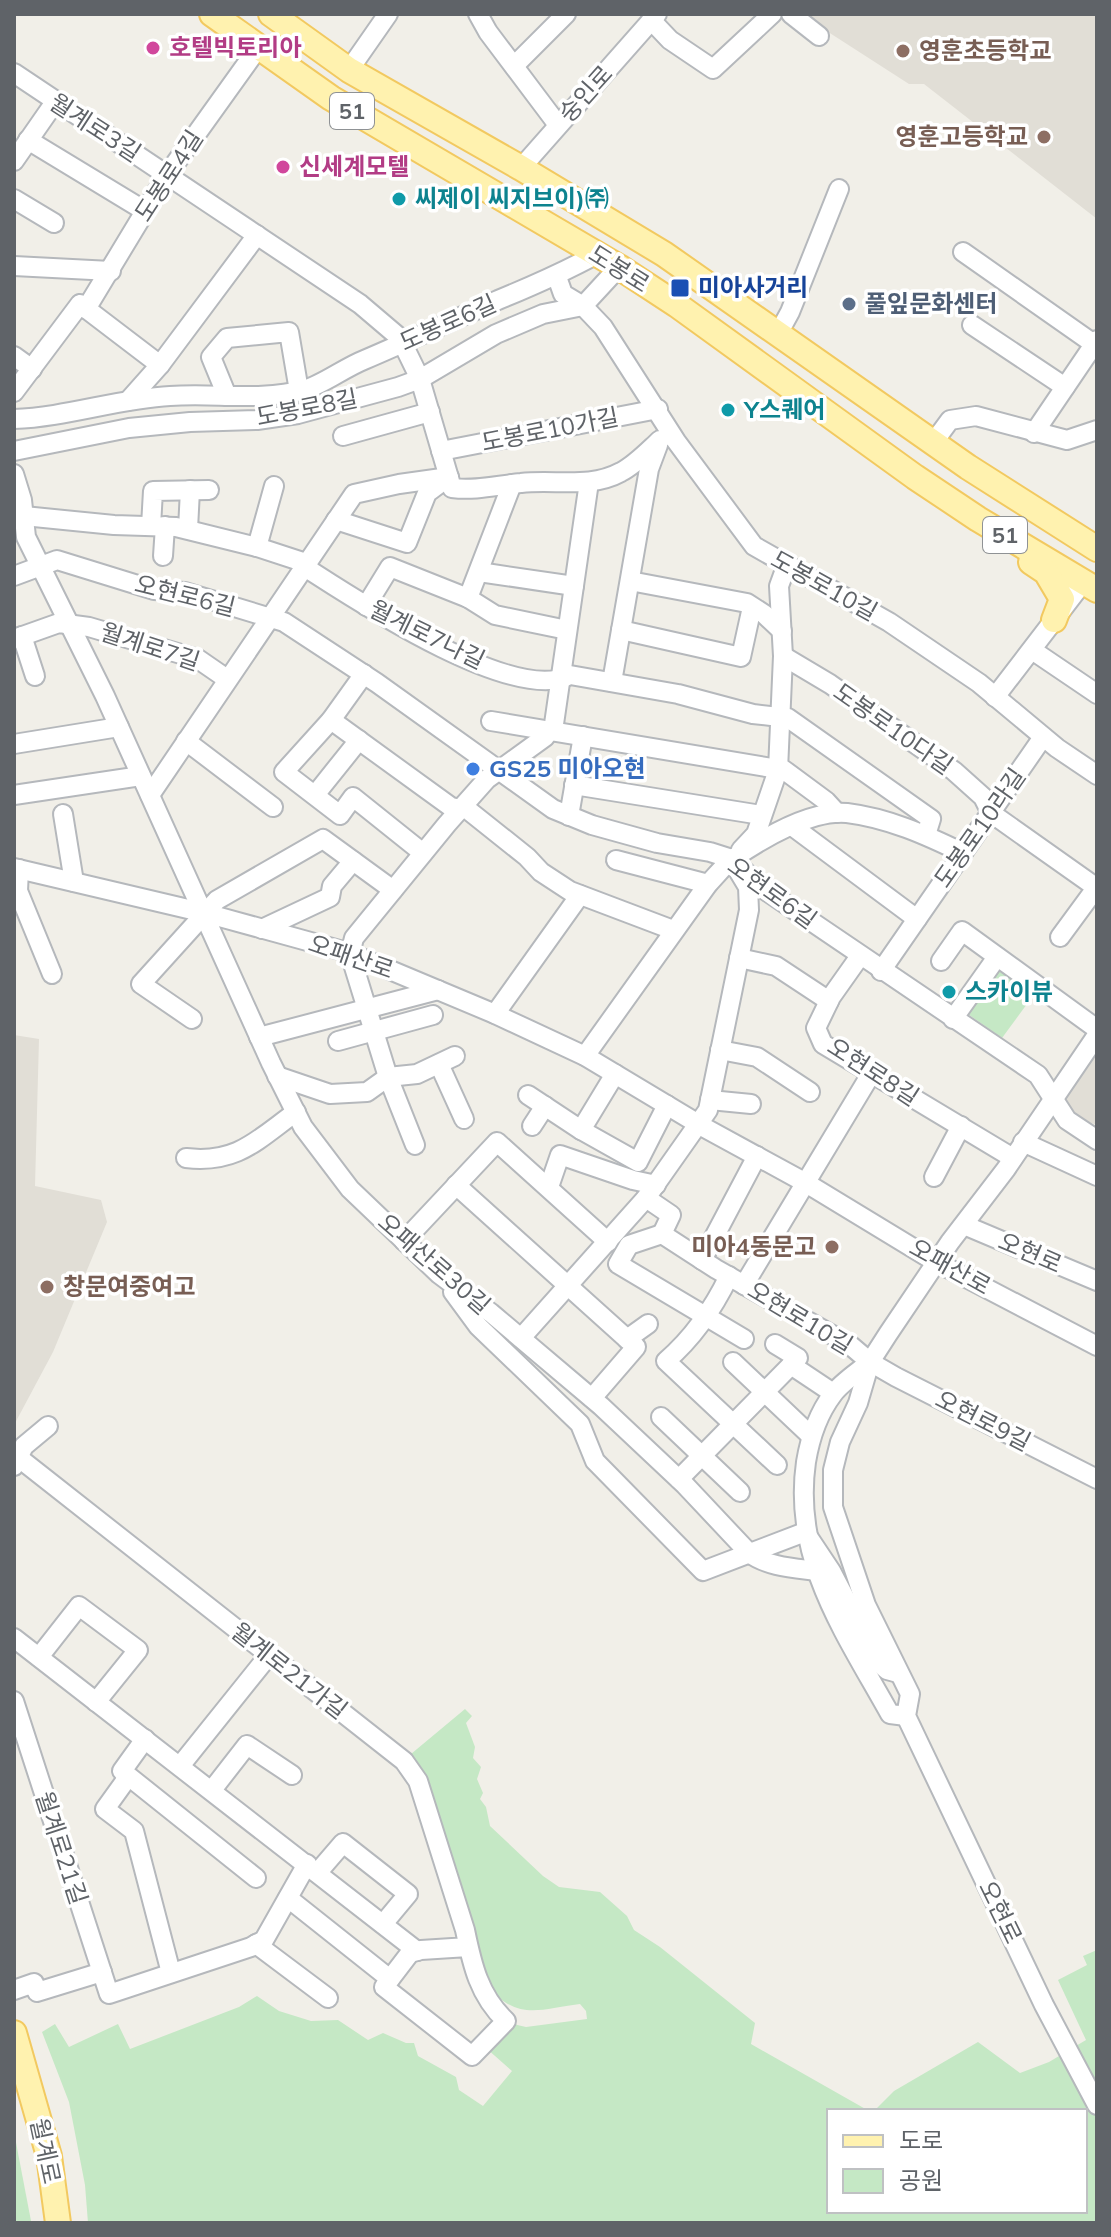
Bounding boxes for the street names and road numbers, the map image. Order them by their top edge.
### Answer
street label: 숭인로 [552,59,619,128]
street label: 월계로3길 [44,87,147,168]
road number: 51 [330,93,374,129]
street label: 도봉로4길 [128,124,209,227]
street label: 도봉로 [583,238,656,298]
street label: 도봉로6길 [395,287,501,357]
street label: 도봉로8길 [254,382,360,432]
street label: 도봉로10가길 [479,401,621,457]
road number: 51 [983,517,1027,553]
street label: 도봉로10길 [766,544,883,627]
street label: 오현로6길 [132,568,239,622]
street label: 월계로7나길 [365,593,490,675]
street label: 월계로7길 [97,616,204,676]
street label: 도봉로10다길 [828,676,959,780]
street label: 도봉로10라길 [927,762,1031,893]
street label: 오현로6길 [722,850,823,935]
street label: 오패산로 [305,927,398,985]
street label: 오현로8길 [822,1031,925,1112]
street label: 오패산로30길 [372,1206,497,1320]
street label: 오현로 [994,1225,1067,1279]
street label: 오패산로 [905,1232,996,1301]
street label: 오현로10길 [743,1274,858,1360]
street label: 오현로9길 [931,1383,1036,1457]
street label: 월계로21가길 [226,1616,354,1725]
street label: 월계로21길 [30,1787,94,1908]
street label: 오현로 [973,1875,1029,1948]
street label: 월계로 [24,2115,68,2186]

